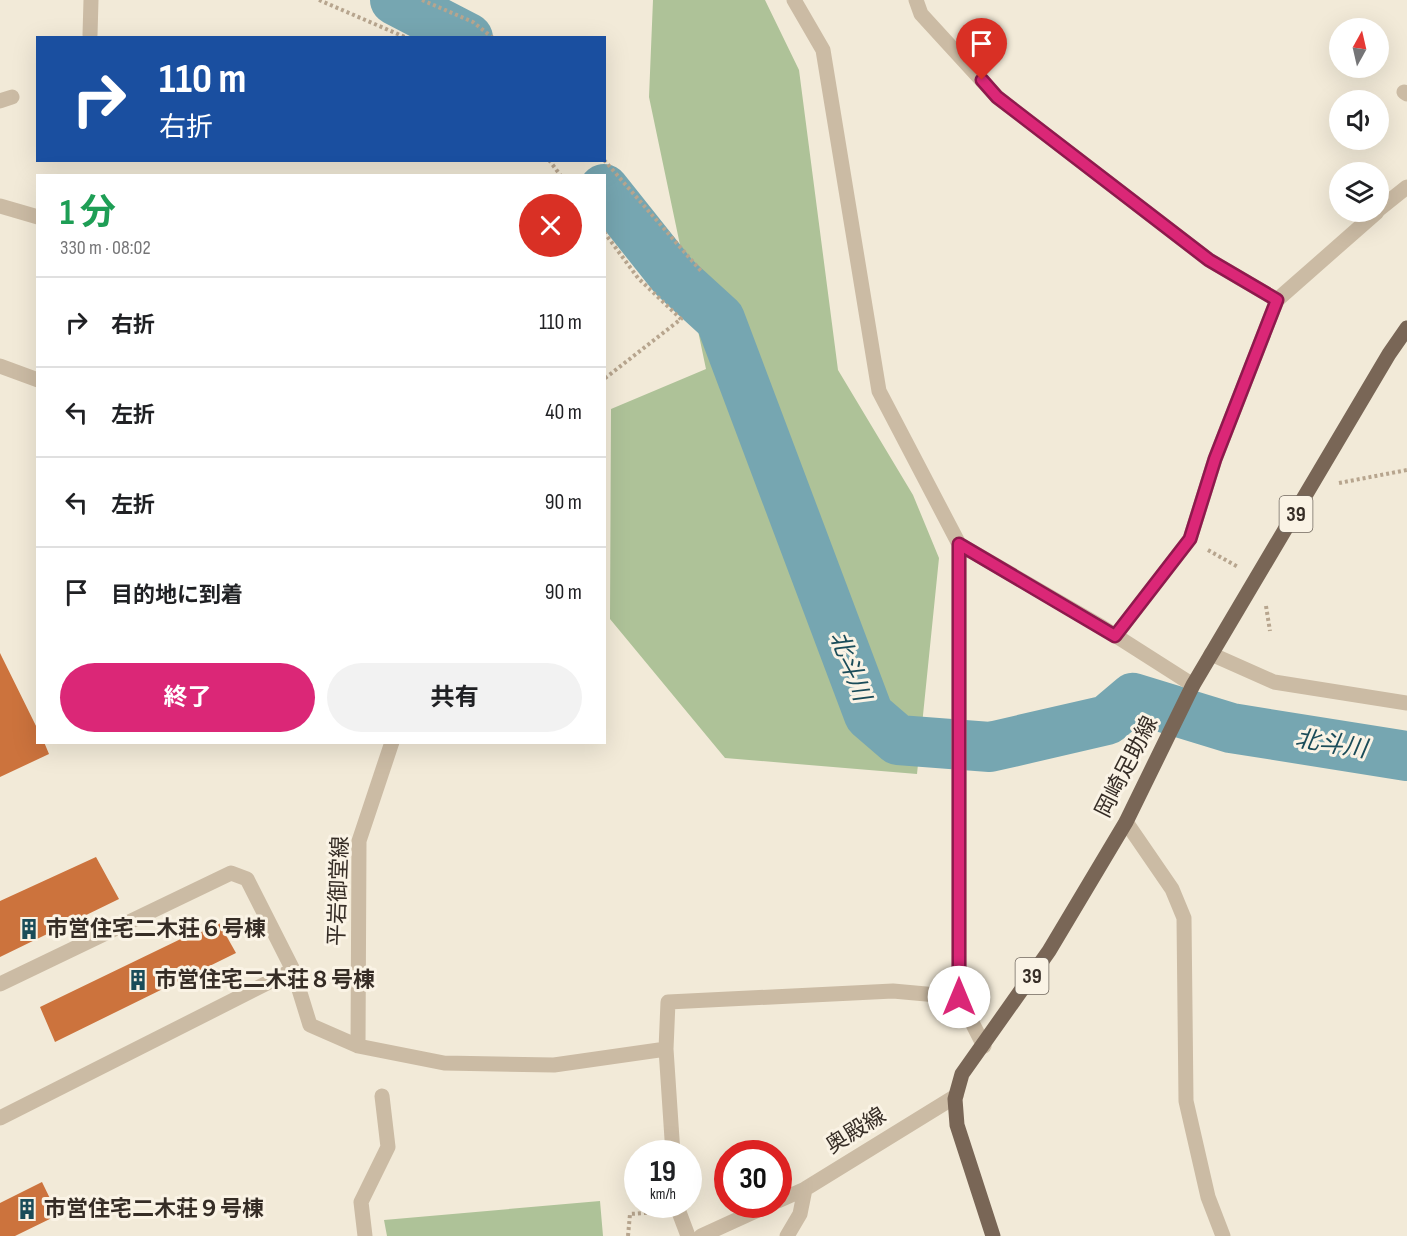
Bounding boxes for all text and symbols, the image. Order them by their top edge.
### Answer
pin [956,18,1007,80]
north arrow [1329,18,1389,78]
map controls [1329,18,1389,222]
icon: arrive [965,27,998,60]
text: 110 m [159,54,246,105]
icon: right [60,60,138,138]
button: sound [1329,90,1389,150]
text: 右折 [159,112,213,144]
button: layers [1329,162,1389,222]
text: 1 分 [60,192,116,235]
button: close [519,194,582,257]
text: 330 m · 08:02 [60,236,151,260]
icon: right [60,306,93,339]
text: 110 m [539,309,582,336]
text: 右折 [111,312,155,339]
icon: left [60,396,93,429]
text: 40 m [545,399,582,426]
text: 左折 [111,402,155,429]
icon: left [60,486,93,519]
text: 90 m [545,489,582,516]
text: 左折 [111,492,155,519]
road number: 39 [1280,496,1312,532]
icon: arrive [60,576,93,609]
text: 90 m [545,579,582,606]
text: 目的地に到着 [111,582,243,609]
water label: 北斗川 [824,627,878,708]
button: 終了 [60,663,315,732]
button: 共有 [327,663,582,732]
street label: 岡崎足助線 [1090,712,1164,822]
water label: 北斗川 [1293,724,1372,764]
street label: 平岩御堂線 [324,836,354,946]
place label: 市営住宅二木荘６号棟 [46,916,266,943]
building icon: 市営住宅二木荘６号棟 [17,917,41,941]
road number: 39 [1016,958,1048,994]
position arrow [927,965,991,1029]
place label: 市営住宅二木荘８号棟 [155,967,375,994]
building icon: 市営住宅二木荘８号棟 [126,968,150,992]
street label: 奥殿線 [821,1102,891,1160]
speed limit sign: 30 [714,1140,792,1218]
text: 19 [650,1154,676,1190]
text: km/h [650,1185,676,1204]
place label: 市営住宅二木荘９号棟 [44,1196,264,1223]
building icon: 市営住宅二木荘９号棟 [15,1197,39,1221]

